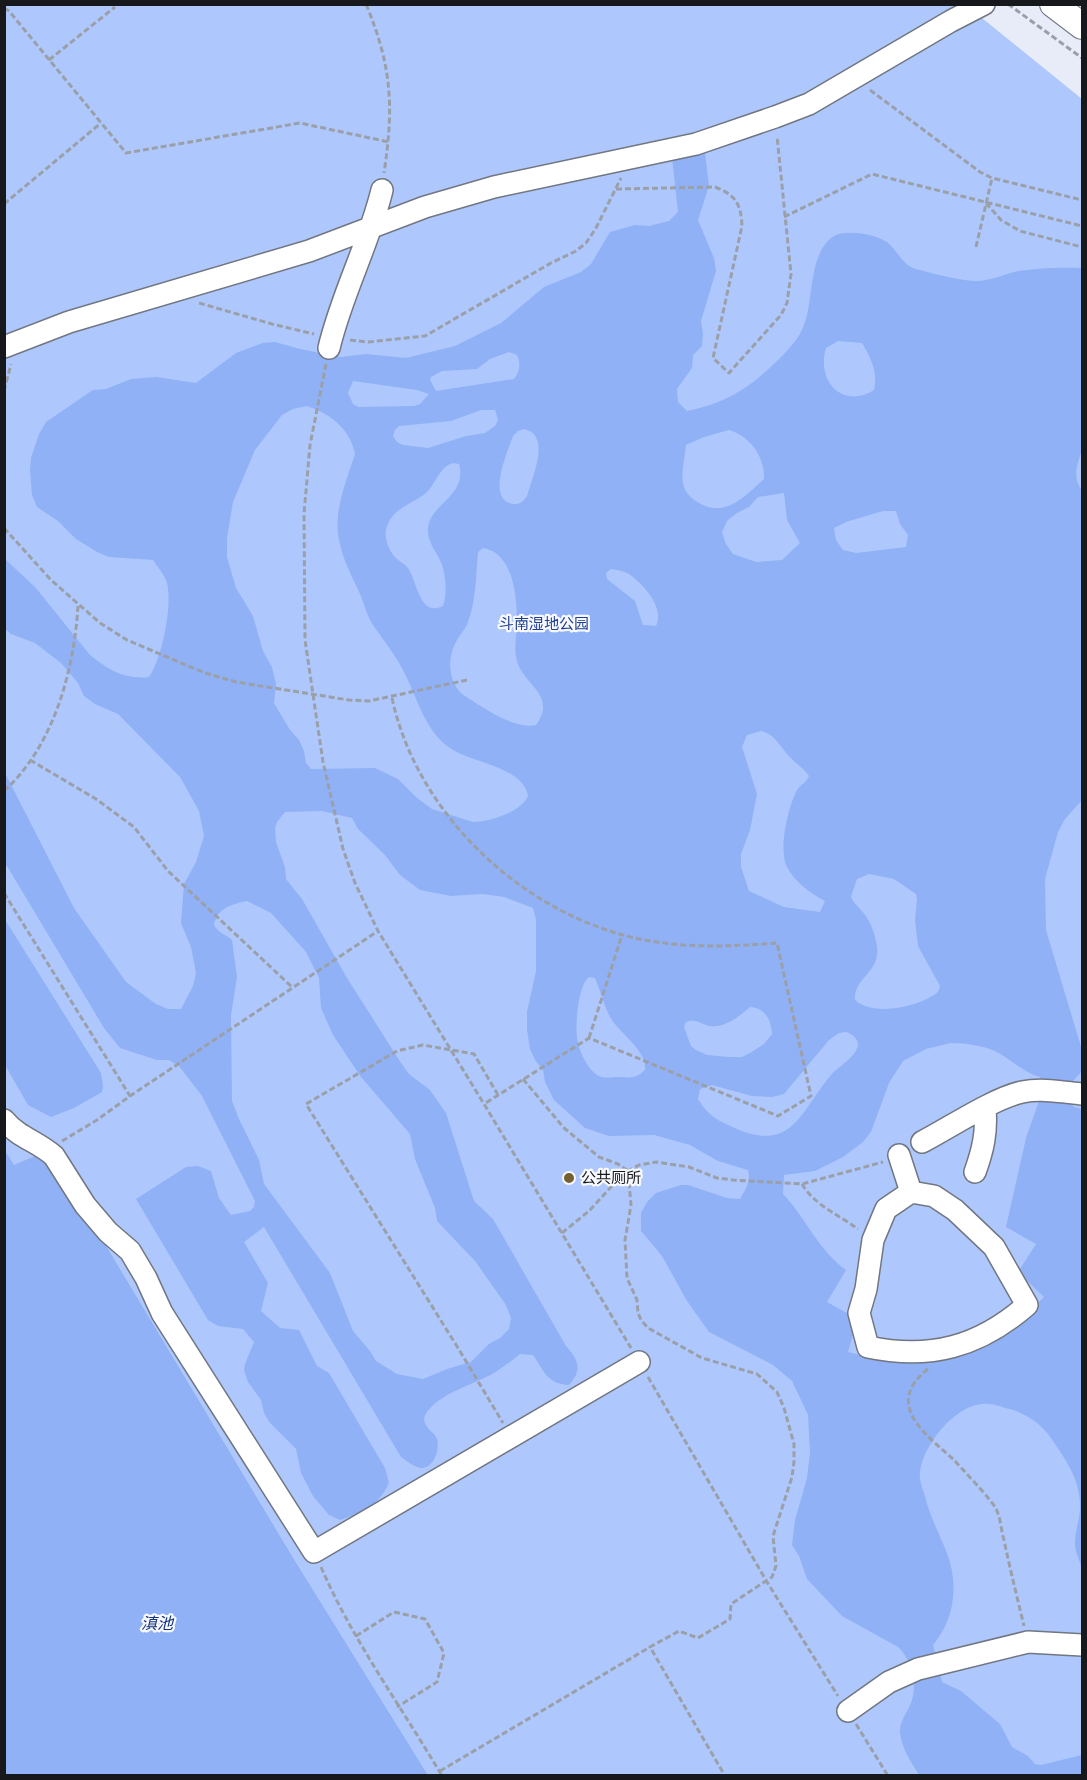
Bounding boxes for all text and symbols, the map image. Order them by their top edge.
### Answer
park label: 斗南湿地公园 [499,615,589,633]
place label: 公共厕所 [581,1169,641,1187]
marker: 公共厕所 [562,1171,576,1185]
water label: 滇池 [141,1614,175,1634]

